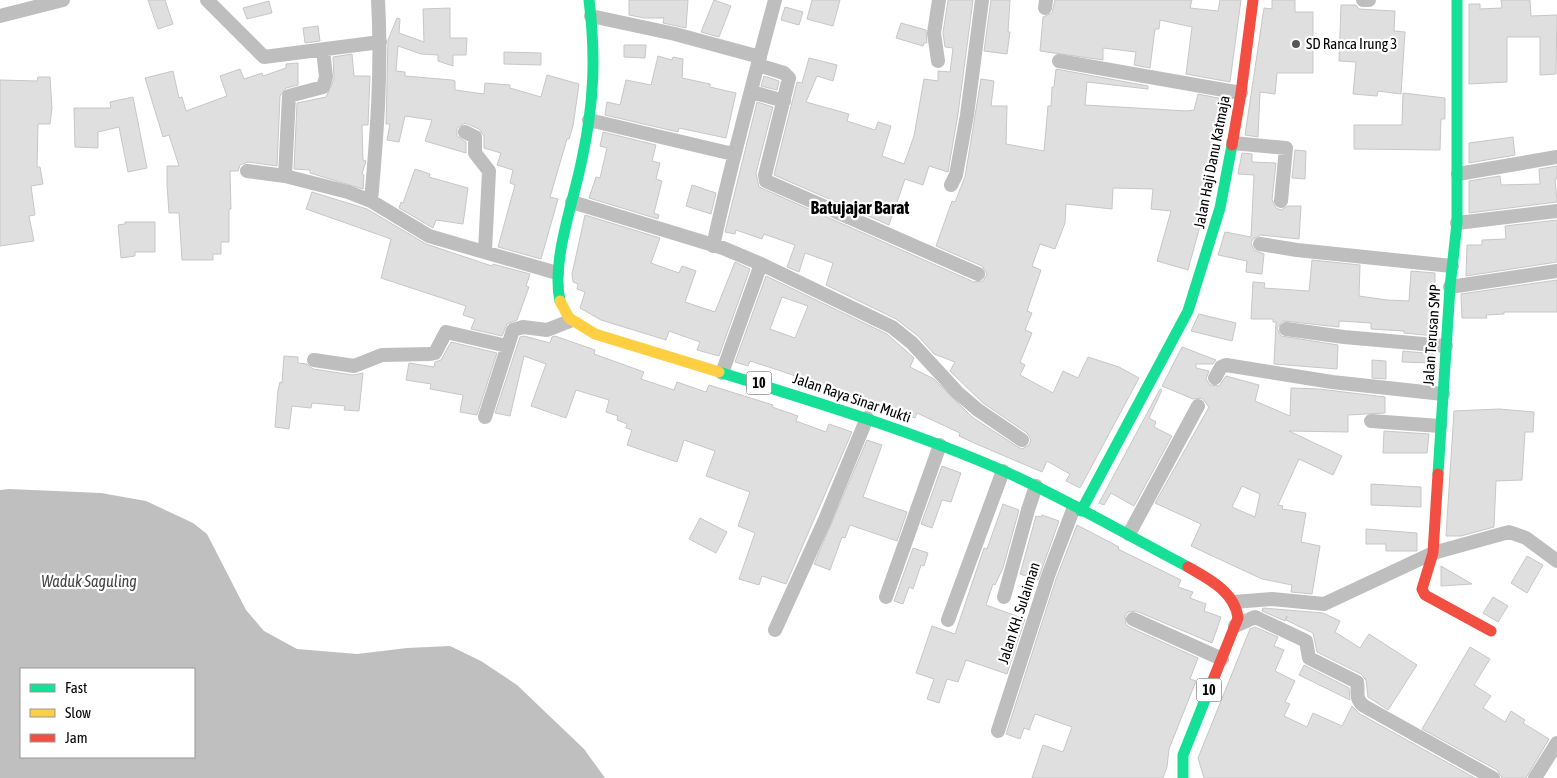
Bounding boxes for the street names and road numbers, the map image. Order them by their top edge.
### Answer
street label: Jalan Haji Danu Katmaja [1190,94,1233,230]
street label: Jalan Terusan SMP [1419,284,1444,386]
street label: Jalan Raya Sinar Mukti [791,369,913,426]
road number: 10 [746,372,772,394]
street label: Jalan KH. Sulaiman [994,560,1043,666]
road number: 10 [1196,678,1222,702]

